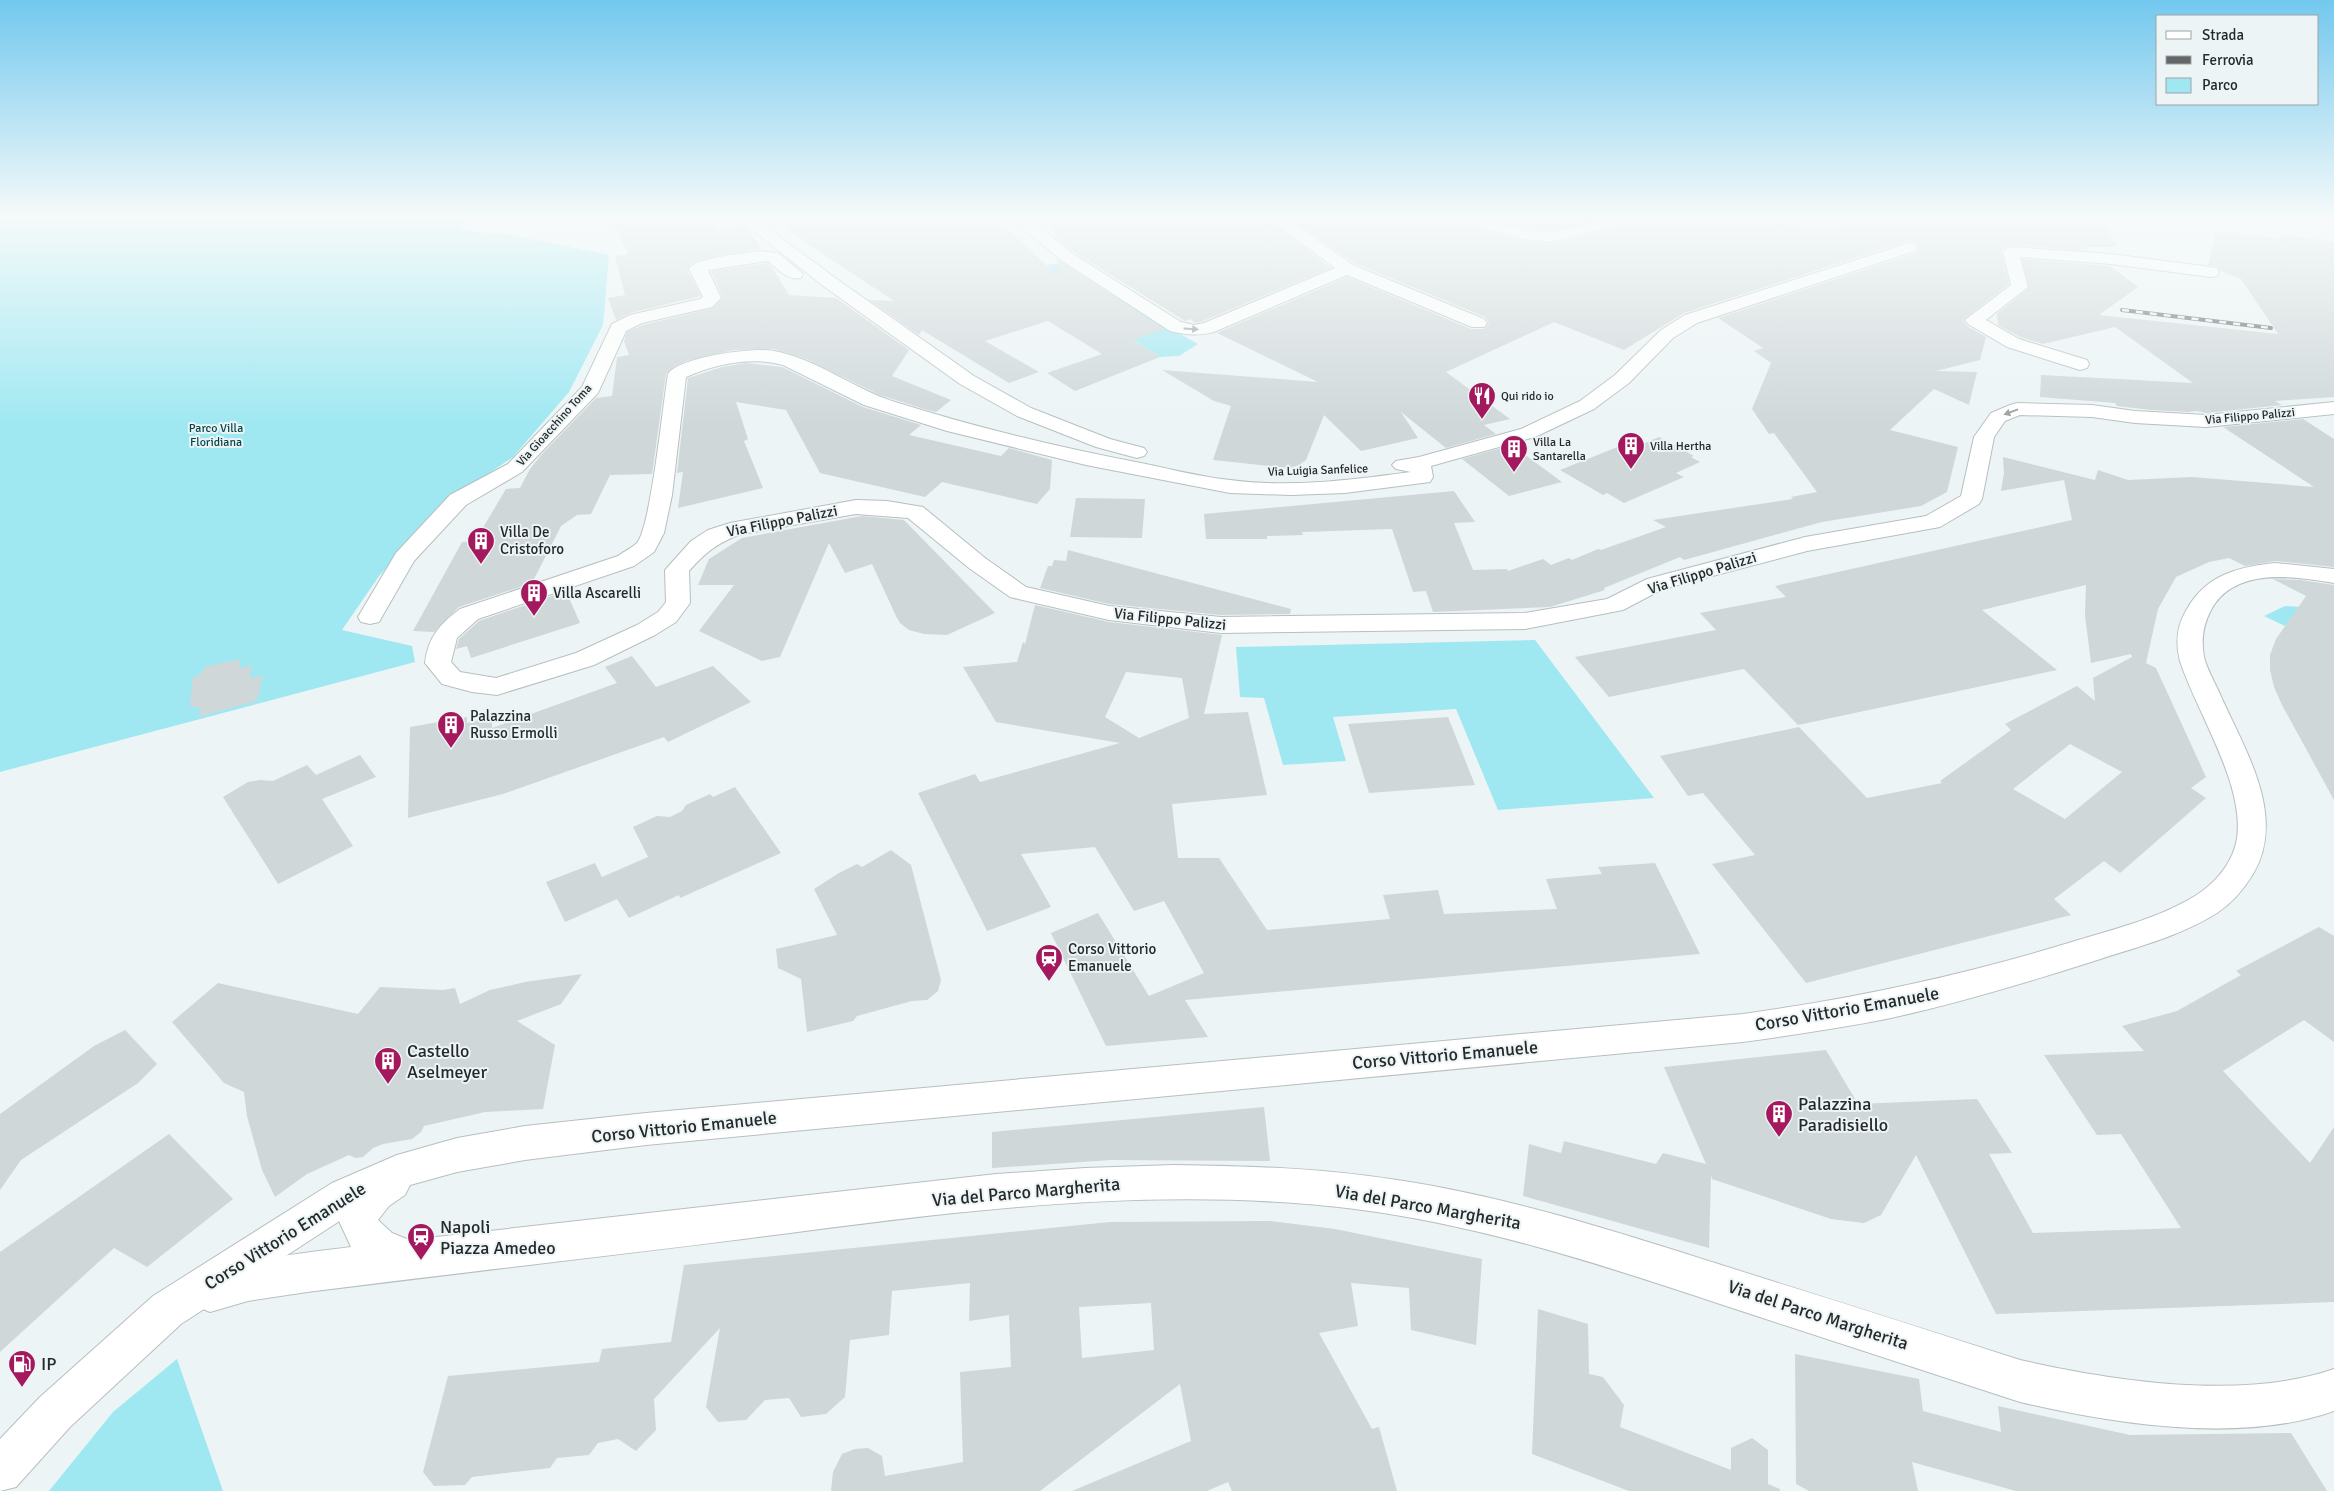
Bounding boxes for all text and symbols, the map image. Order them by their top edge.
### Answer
legend [2156,15,2319,105]
text: Strada [2202,26,2244,44]
text: Ferrovia [2202,51,2254,69]
text: Parco [2202,76,2238,94]
one-way arrow [1183,325,1199,333]
street label: Via Gioacchino Toma [514,381,595,470]
restaurant icon: Qui rido io [1467,381,1497,420]
place label: Qui rido io [1501,389,1554,404]
street label: Via Filippo Palizzi [2205,405,2296,428]
one-way arrow [2003,408,2018,416]
park label: Parco Villa Floridiana [189,421,243,450]
building icon: Villa Hertha [1616,431,1646,470]
building icon: Villa La Santarella [1499,434,1529,473]
place label: Villa La Santarella [1533,435,1586,464]
place label: Villa Hertha [1650,439,1711,454]
street label: Via Luigia Sanfelice [1268,461,1368,480]
street label: Via Filippo Palizzi [725,501,839,541]
place label: Villa De Cristoforo [500,523,564,558]
building icon: Villa De Cristoforo [466,526,496,565]
street label: Via Filippo Palizzi [1646,548,1758,598]
building icon: Villa Ascarelli [519,578,549,617]
place label: Villa Ascarelli [553,584,641,602]
street label: Via Filippo Palizzi [1113,604,1227,634]
place label: Palazzina Russo Ermolli [470,707,558,742]
building icon: Palazzina Russo Ermolli [436,710,466,749]
place label: Corso Vittorio Emanuele [1068,940,1157,975]
station icon: Corso Vittorio Emanuele [1034,943,1064,982]
street label: Corso Vittorio Emanuele [1753,982,1941,1036]
street label: Corso Vittorio Emanuele [1351,1036,1539,1074]
place label: Castello Aselmeyer [407,1040,488,1083]
building icon: Castello Aselmeyer [373,1046,403,1085]
place label: Palazzina Paradisiello [1798,1093,1888,1136]
building icon: Palazzina Paradisiello [1764,1099,1794,1138]
street label: Corso Vittorio Emanuele [590,1106,778,1148]
street label: Via del Parco Margherita [931,1173,1121,1211]
street label: Corso Vittorio Emanuele [200,1177,370,1295]
street label: Via del Parco Margherita [1333,1180,1523,1234]
place label: Napoli Piazza Amedeo [440,1216,556,1259]
station icon: Napoli Piazza Amedeo [406,1222,436,1261]
street label: Via del Parco Margherita [1725,1275,1911,1355]
fuel station icon: IP [7,1349,37,1388]
place label: IP [41,1353,57,1375]

